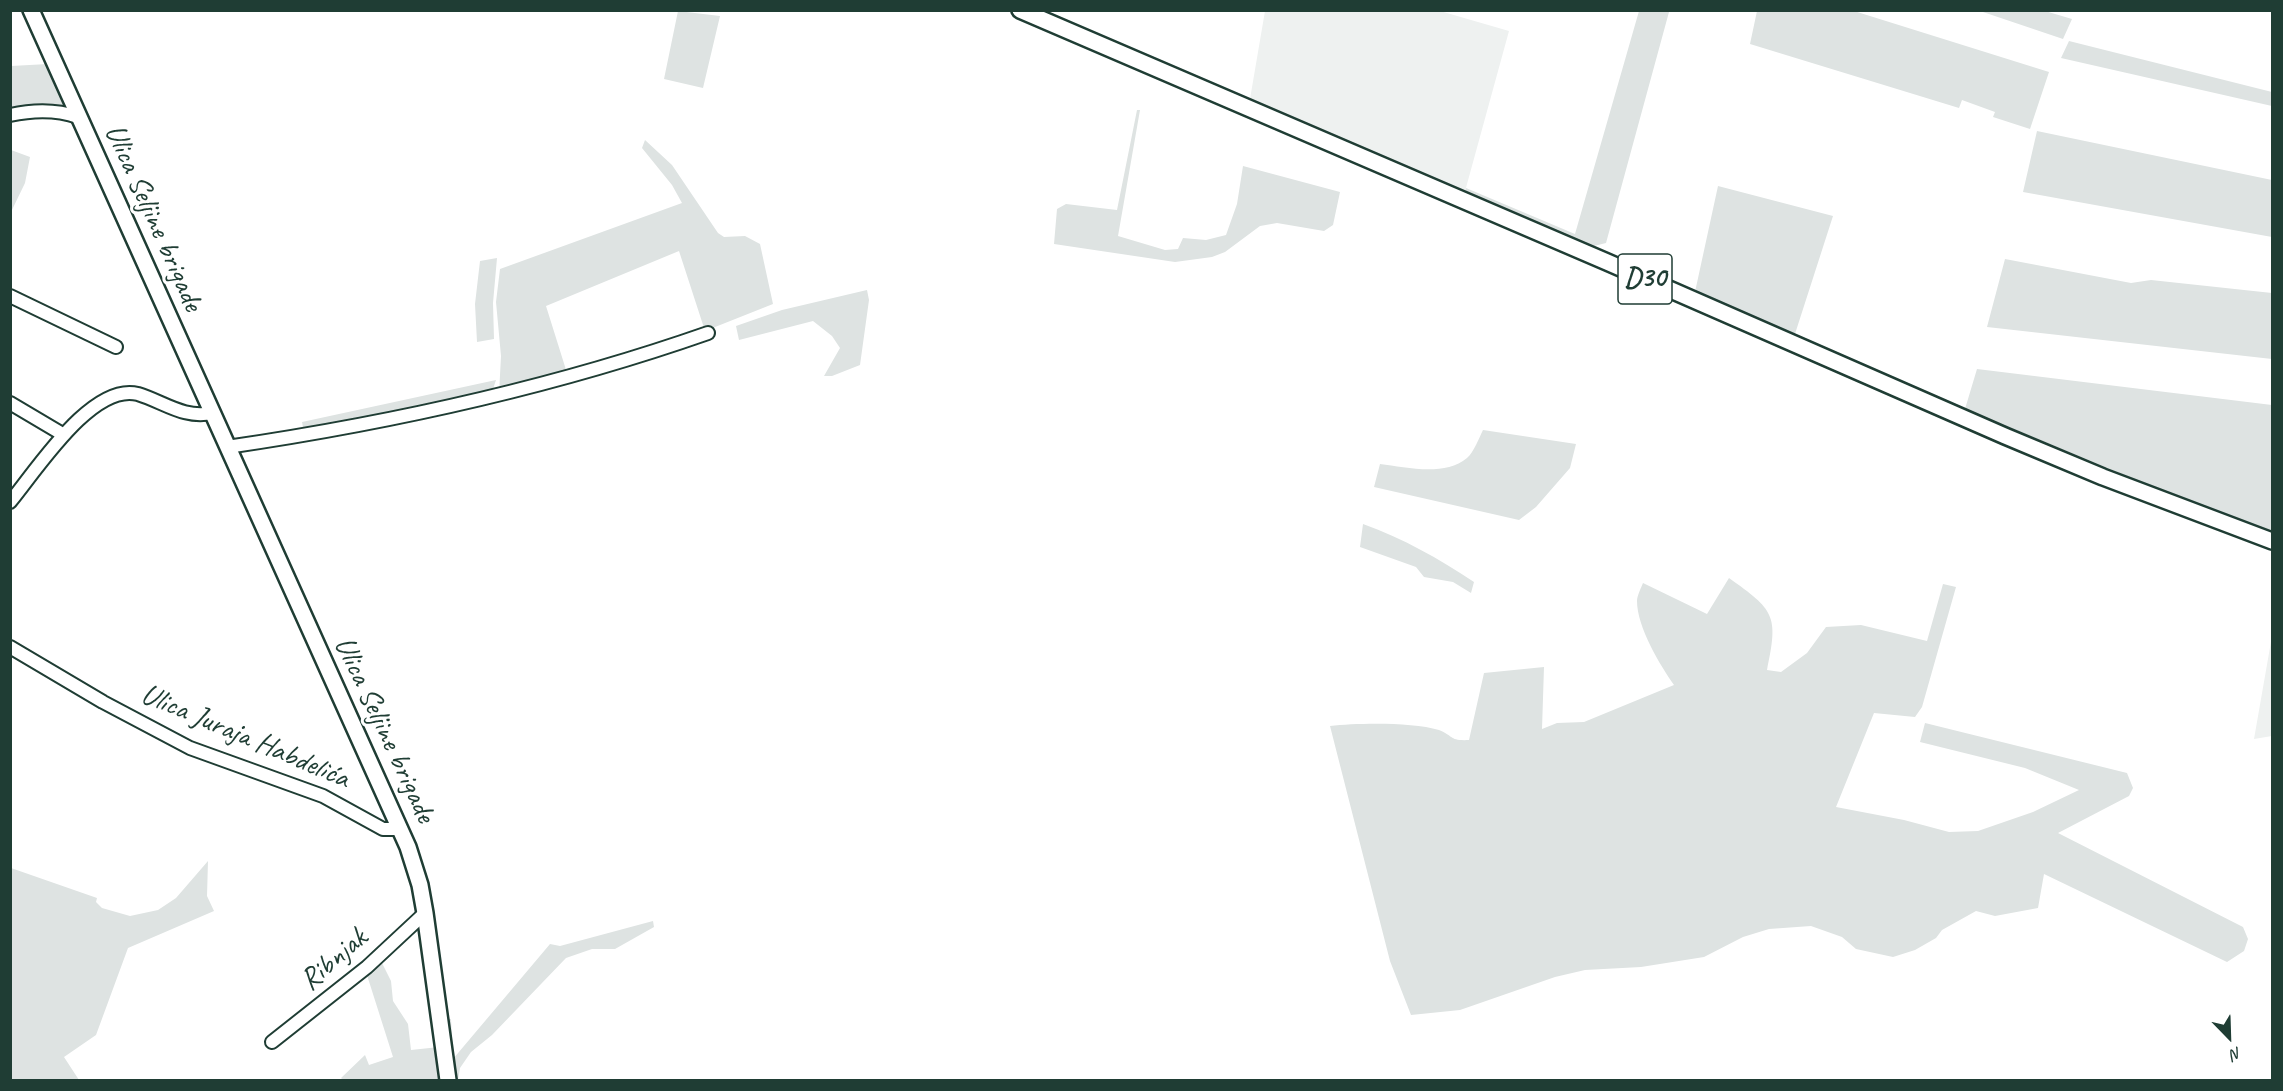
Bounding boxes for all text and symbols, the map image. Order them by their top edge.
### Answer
street label: Ulica Seljine brigade [96,119,210,317]
road number: D30 [1618,254,1672,304]
street label: Ulica Seljine brigade [325,631,443,829]
street label: Ulica Juraja Habdelića [135,677,355,797]
street label: Ribnjak [293,921,375,999]
north arrow [2199,1007,2259,1067]
text: N [2228,1042,2244,1065]

